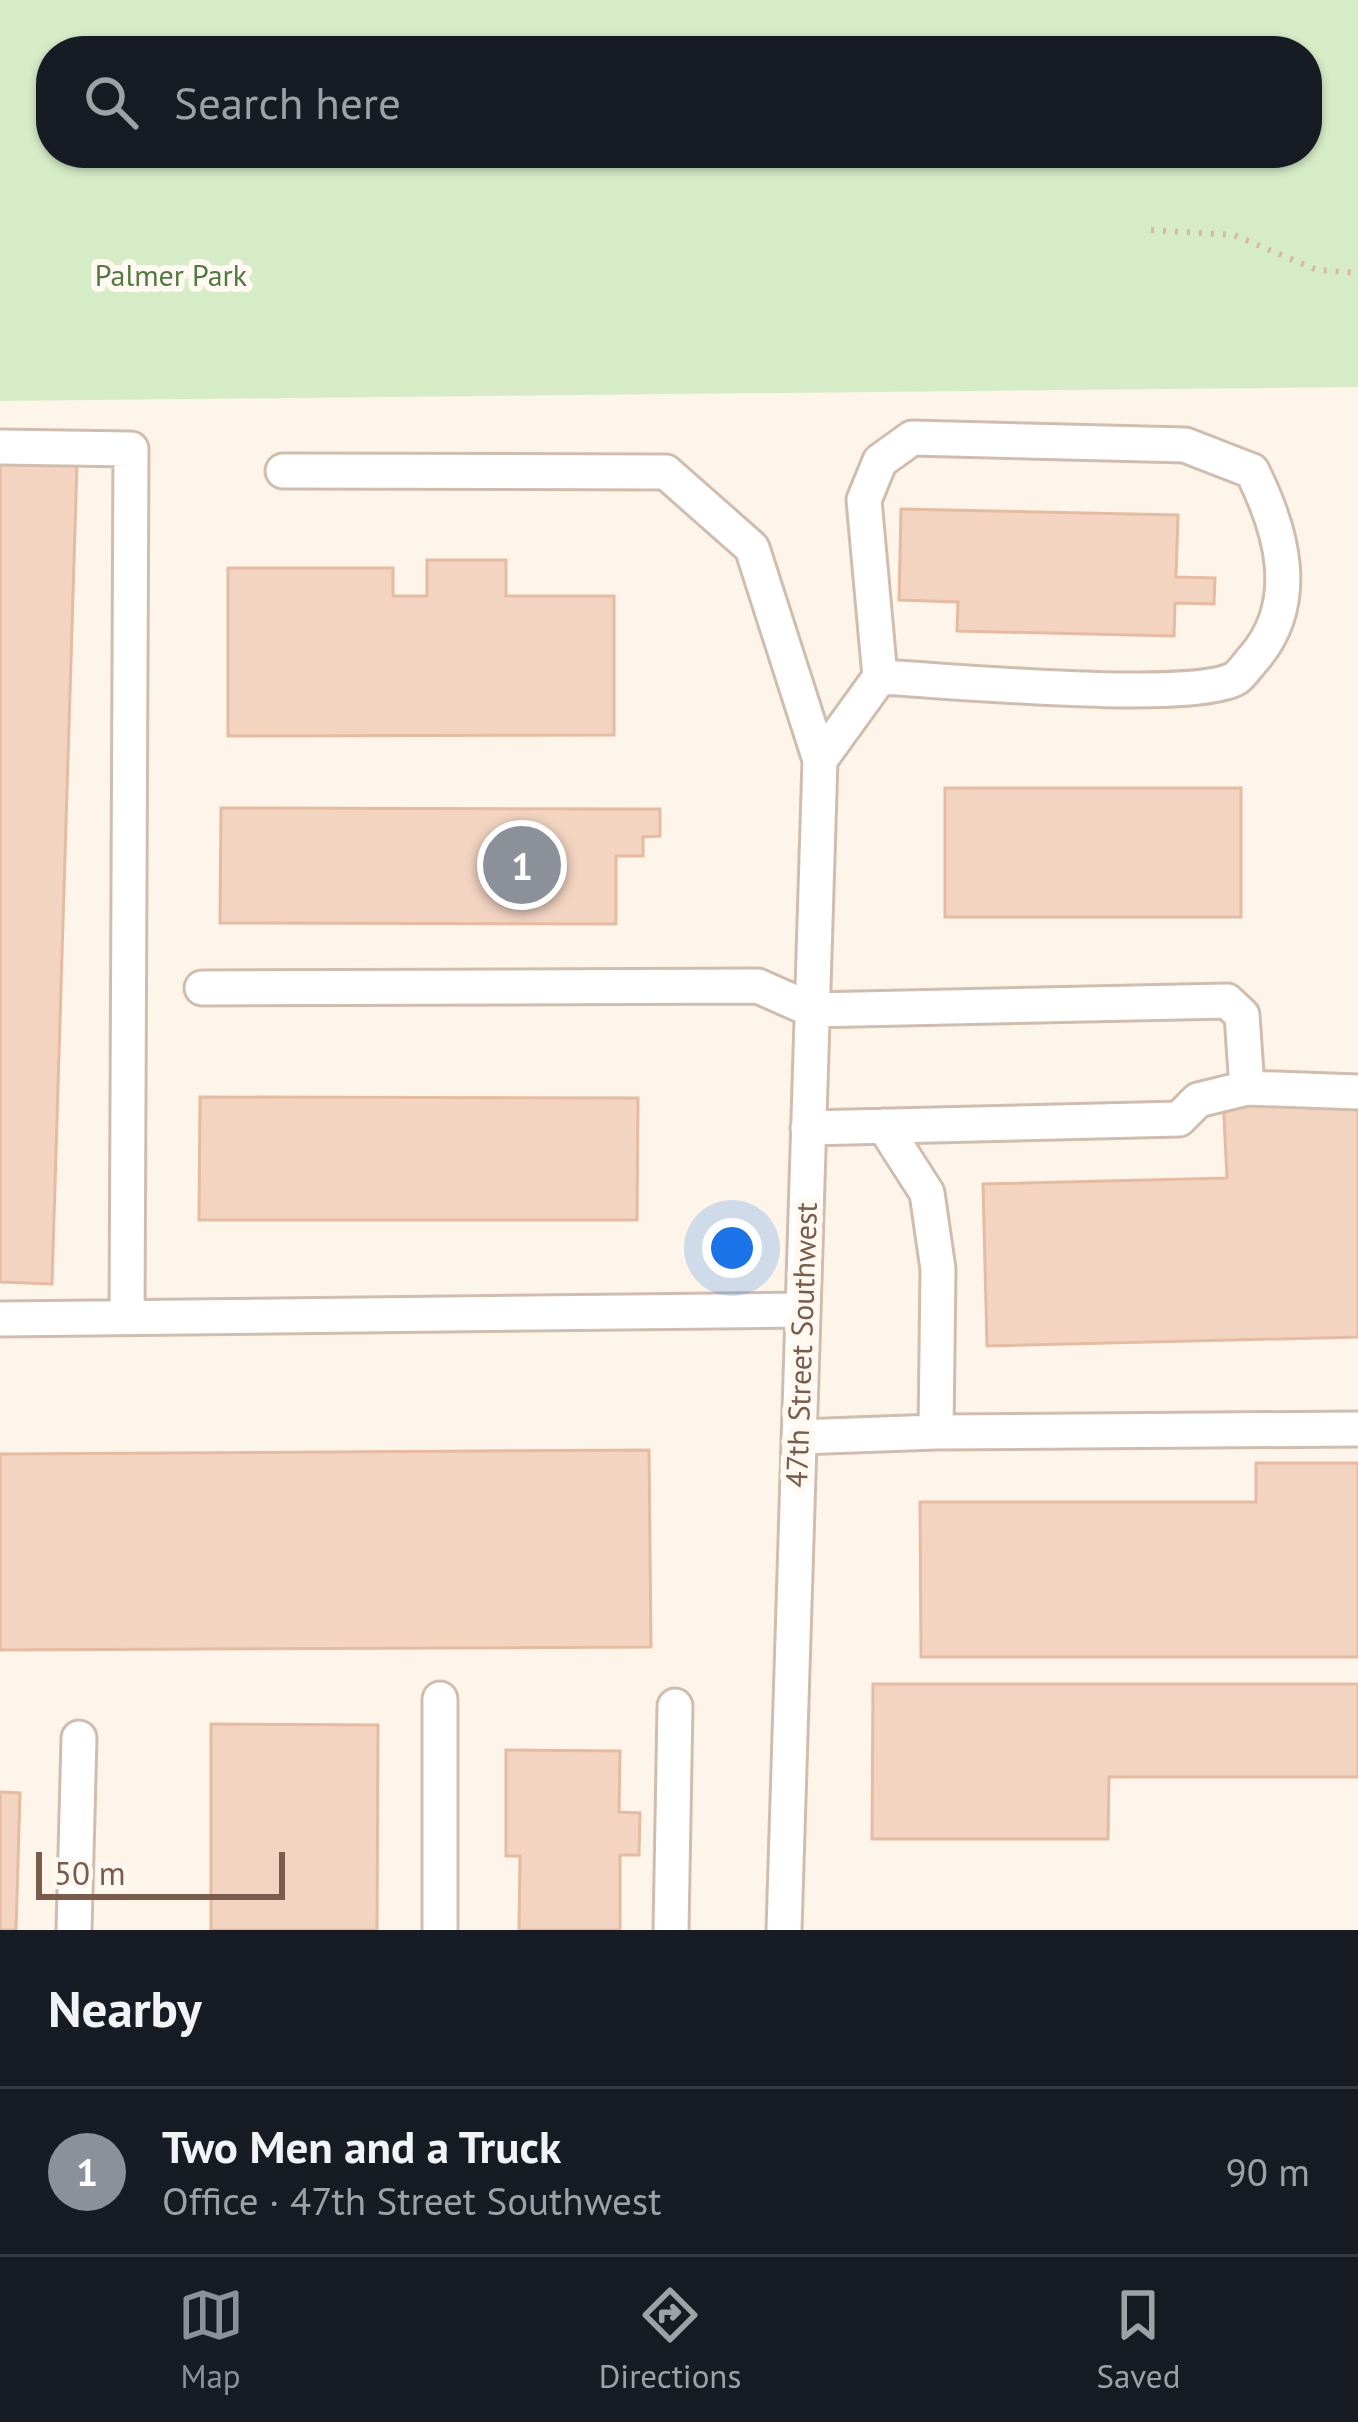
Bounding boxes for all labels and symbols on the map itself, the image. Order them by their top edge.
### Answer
park label: Palmer Park [95,255,248,294]
pin: 1 [483,820,561,910]
street label: 47th Street Southwest [776,1201,825,1488]
your location [702,1218,762,1278]
scale bar [36,1846,285,1899]

